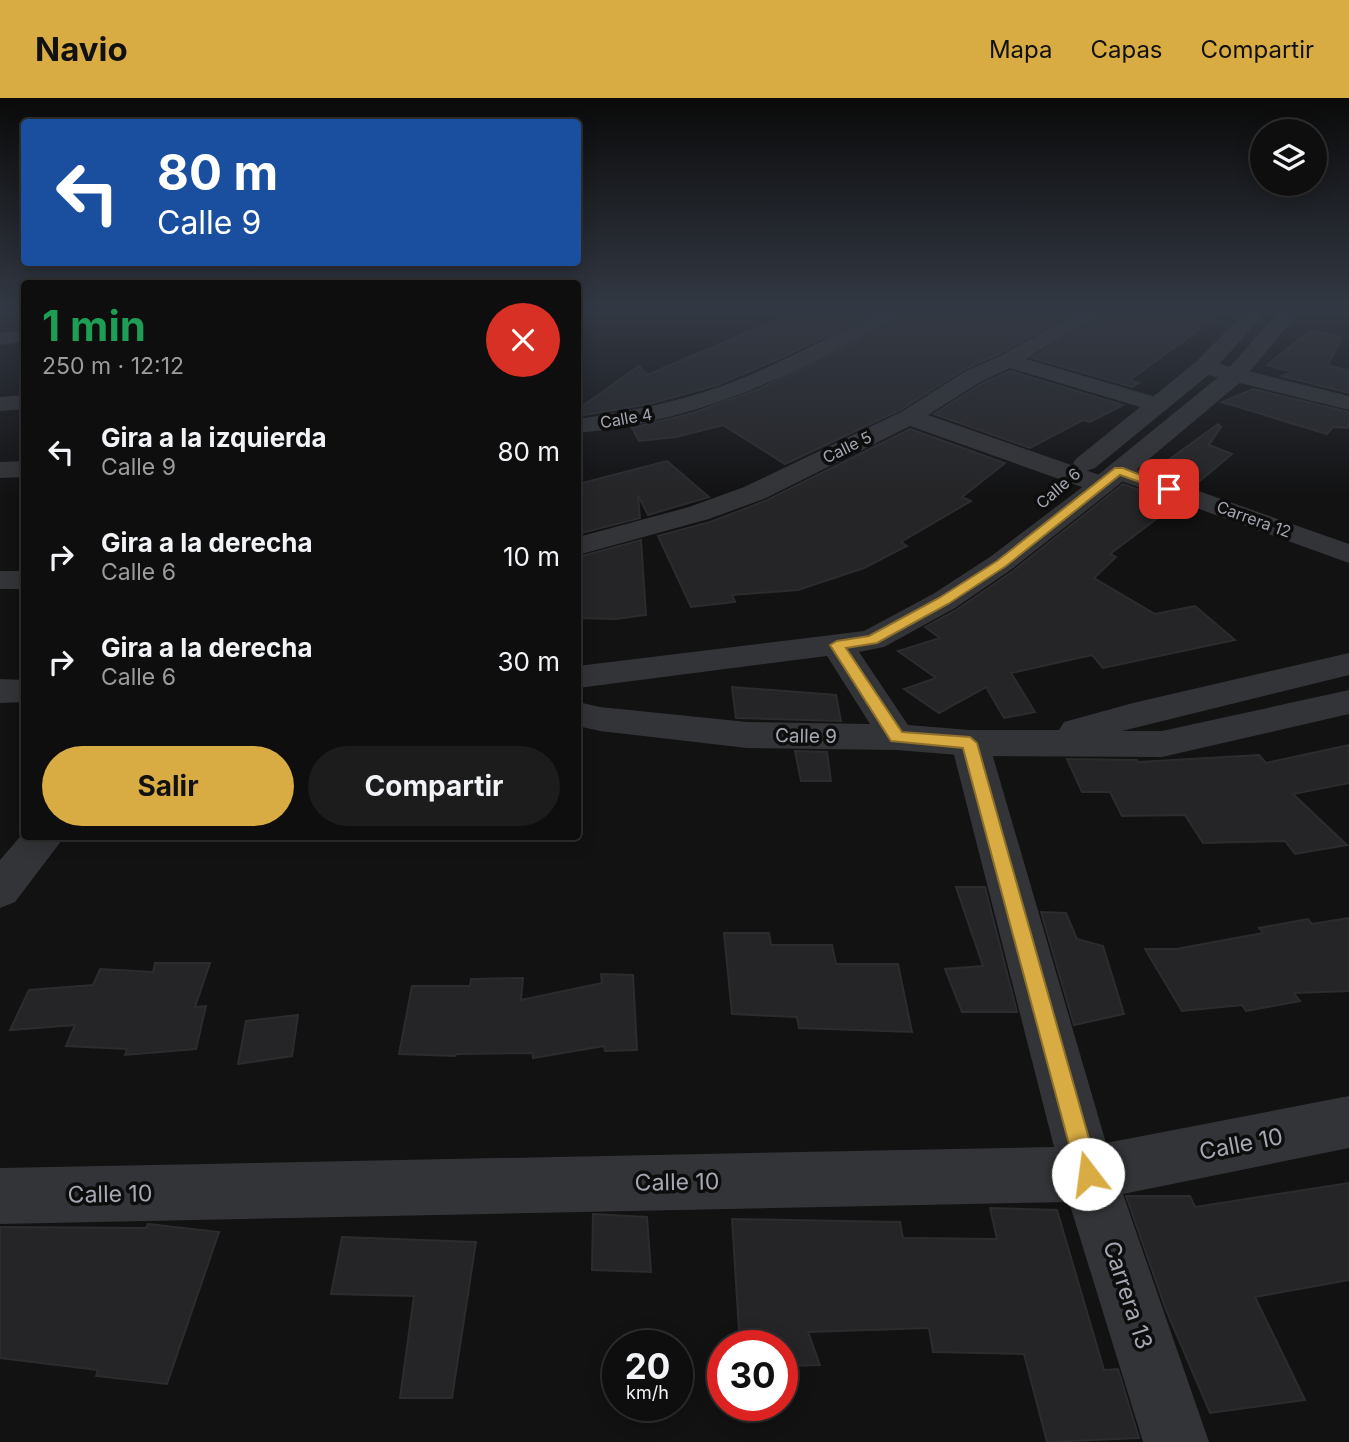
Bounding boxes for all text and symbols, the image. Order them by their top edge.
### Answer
text: Navio [35,29,128,69]
text: Mapa [989,35,1052,64]
text: Capas [1090,35,1163,64]
text: Compartir [1201,35,1314,64]
map controls [1250,119,1327,196]
button: layers [1250,119,1327,196]
text: 80 m [157,143,278,202]
icon: left [42,147,133,238]
text: Calle 9 [157,203,261,242]
text: 1 min [42,300,146,351]
button: close [486,303,560,377]
text: 250 m · 12:12 [42,352,184,380]
street label: Calle 4 [598,404,654,432]
text: Gira a la izquierda [101,422,327,453]
street label: Calle 5 [819,427,875,467]
icon: left [42,433,80,471]
text: 80 m [497,436,560,467]
text: Calle 9 [101,453,176,481]
pin [1139,459,1199,519]
street label: Calle 6 [1032,463,1084,513]
icon: arrive [1150,470,1188,508]
street label: Carrera 12 [1214,496,1294,542]
text: Gira a la derecha [101,527,313,558]
icon: right [42,538,80,576]
text: 10 m [503,541,560,572]
text: Calle 6 [101,558,176,586]
text: Gira a la derecha [101,632,313,663]
icon: right [42,643,80,681]
text: 30 m [497,646,560,677]
text: Calle 6 [101,663,176,691]
street label: Calle 9 [775,724,837,748]
button: Salir [42,746,294,826]
button: Compartir [308,746,560,826]
street label: Calle 10 [1197,1122,1285,1166]
position arrow [1051,1137,1125,1211]
street label: Calle 10 [634,1167,720,1197]
street label: Calle 10 [67,1179,153,1209]
street label: Carrera 13 [1097,1237,1159,1353]
speed limit sign: 30 [707,1330,798,1421]
text: 20 [625,1345,670,1387]
text: km/h [626,1382,669,1403]

